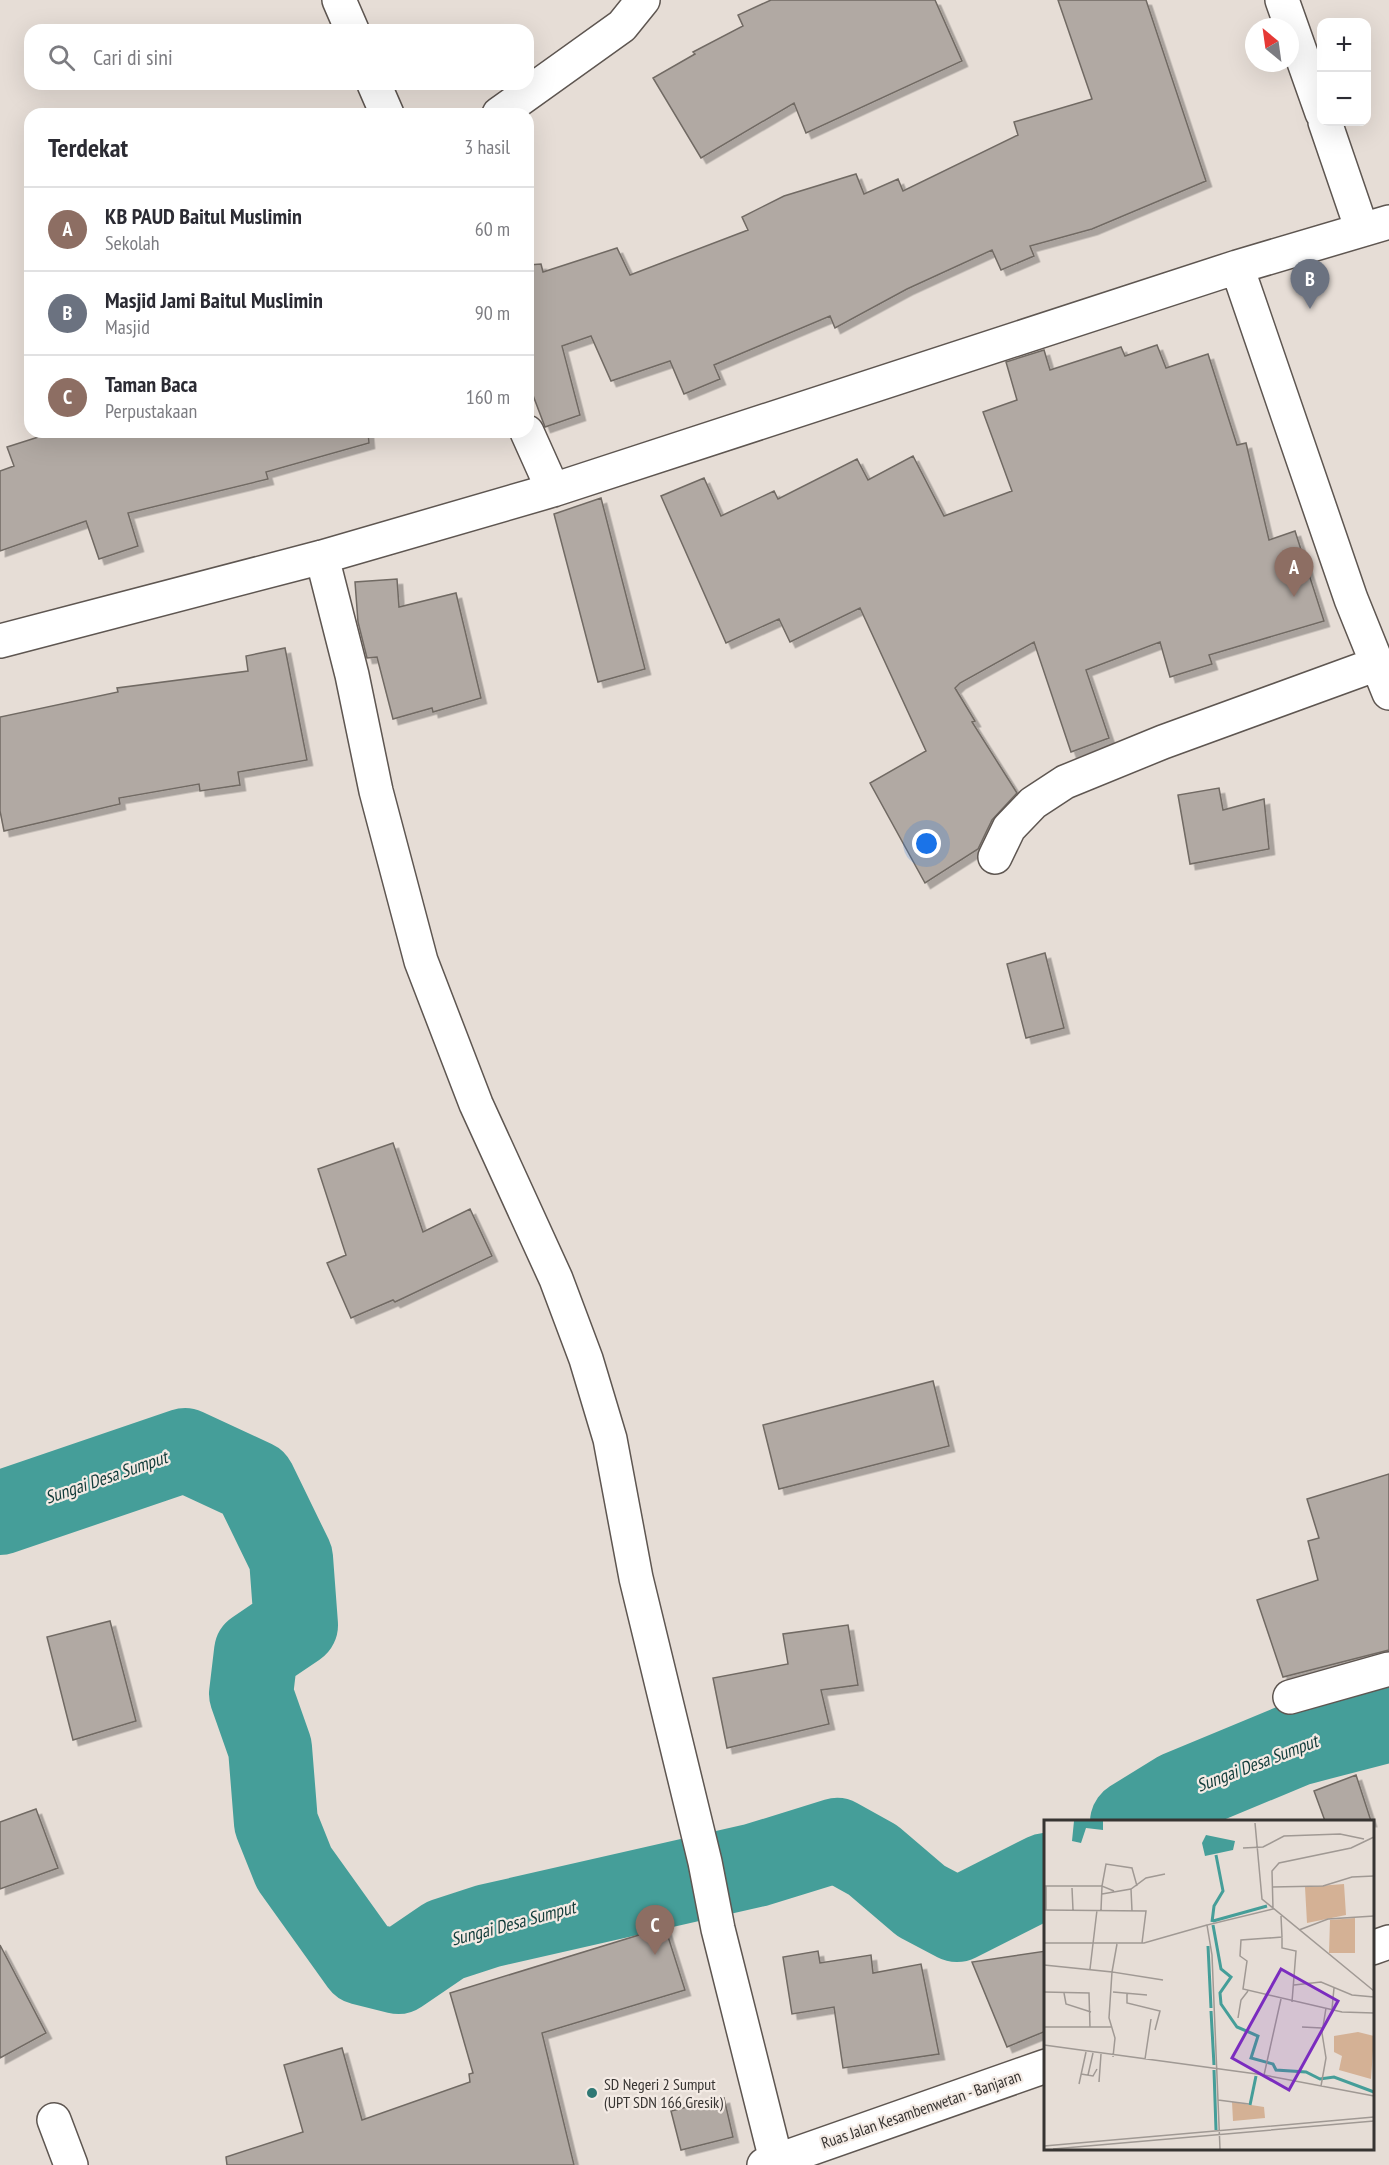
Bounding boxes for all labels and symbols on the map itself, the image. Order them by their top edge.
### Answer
north arrow [1245,18,1299,72]
pin: B [1290,260,1330,309]
pin: A [1274,548,1314,597]
your location [912,829,941,858]
water label: Sungai Desa Sumput [42,1445,172,1509]
water label: Sungai Desa Sumput [1193,1729,1323,1797]
inset map [1044,1820,1374,2150]
water label: Sungai Desa Sumput [448,1895,580,1951]
pin: C [636,1906,674,1955]
street label: Ruas Jalan Kesambenwetan - Banjaran [819,2065,1023,2153]
place label: SD Negeri 2 Sumput (UPT SDN 166 Gresik) [604,2074,723,2112]
marker: SD Negeri 2 Sumput (UPT SDN 166 Gresik) [585,2086,599,2100]

